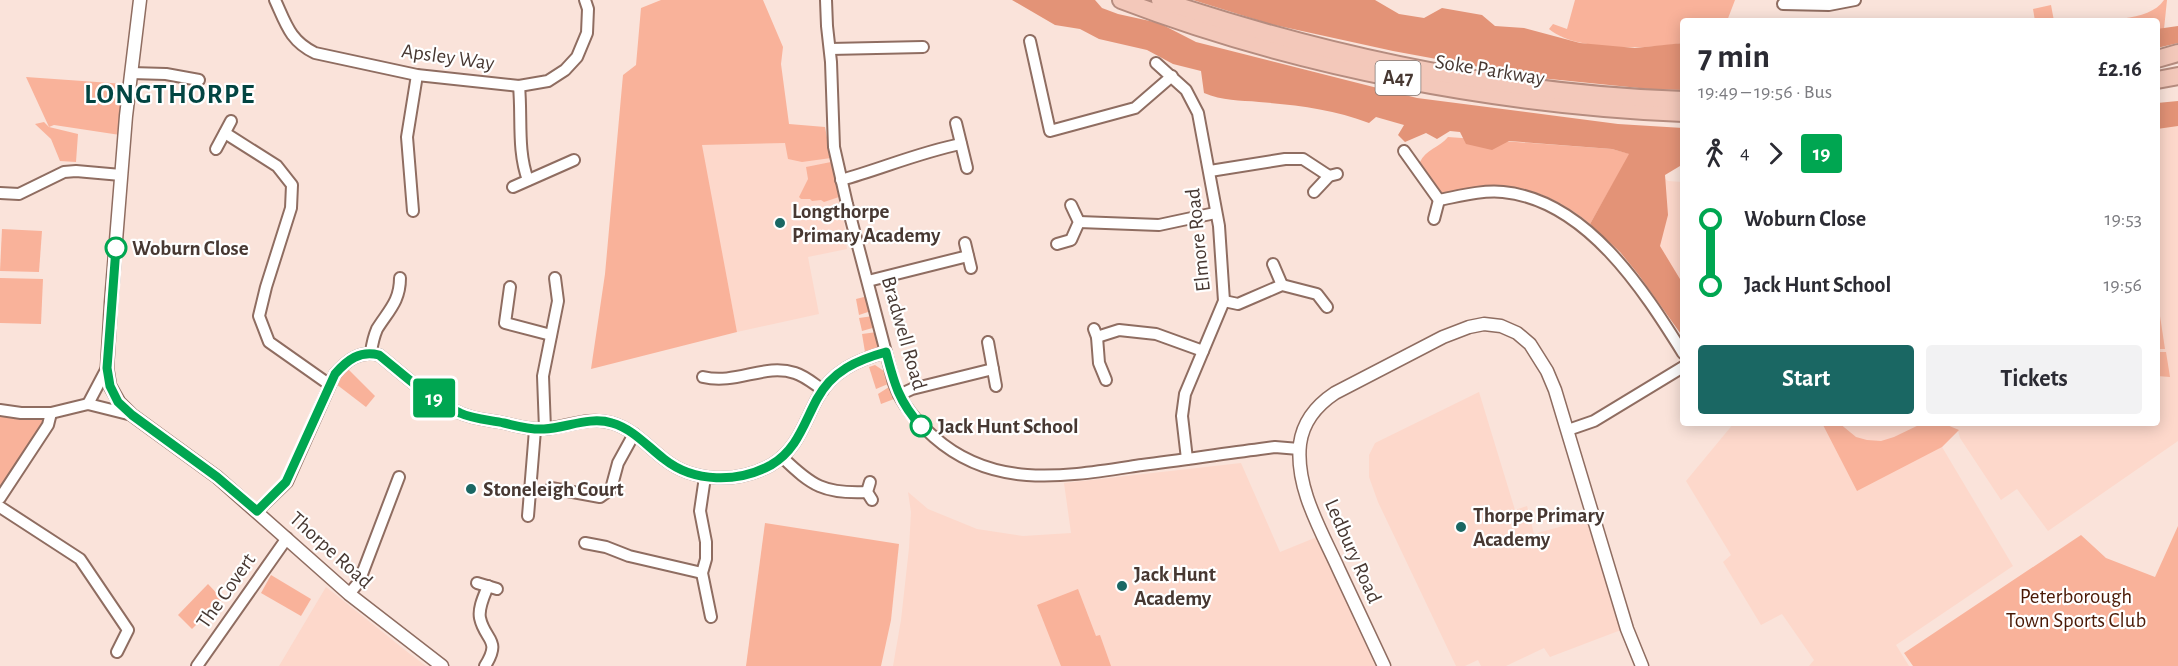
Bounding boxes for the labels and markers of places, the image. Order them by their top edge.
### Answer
place label: Longthorpe Primary Academy [792,201,941,246]
marker: Longthorpe Primary Academy [773,216,787,230]
marker: Woburn Close [105,237,127,259]
place label: Woburn Close [132,238,249,259]
marker: Jack Hunt School [910,415,932,437]
place label: Jack Hunt School [938,416,1079,437]
place label: Stoneleigh Court [483,479,624,500]
marker: Stoneleigh Court [464,482,478,496]
place label: Thorpe Primary Academy [1473,505,1605,550]
marker: Thorpe Primary Academy [1454,520,1468,534]
place label: Jack Hunt Academy [1134,564,1216,609]
marker: Jack Hunt Academy [1115,579,1129,593]

